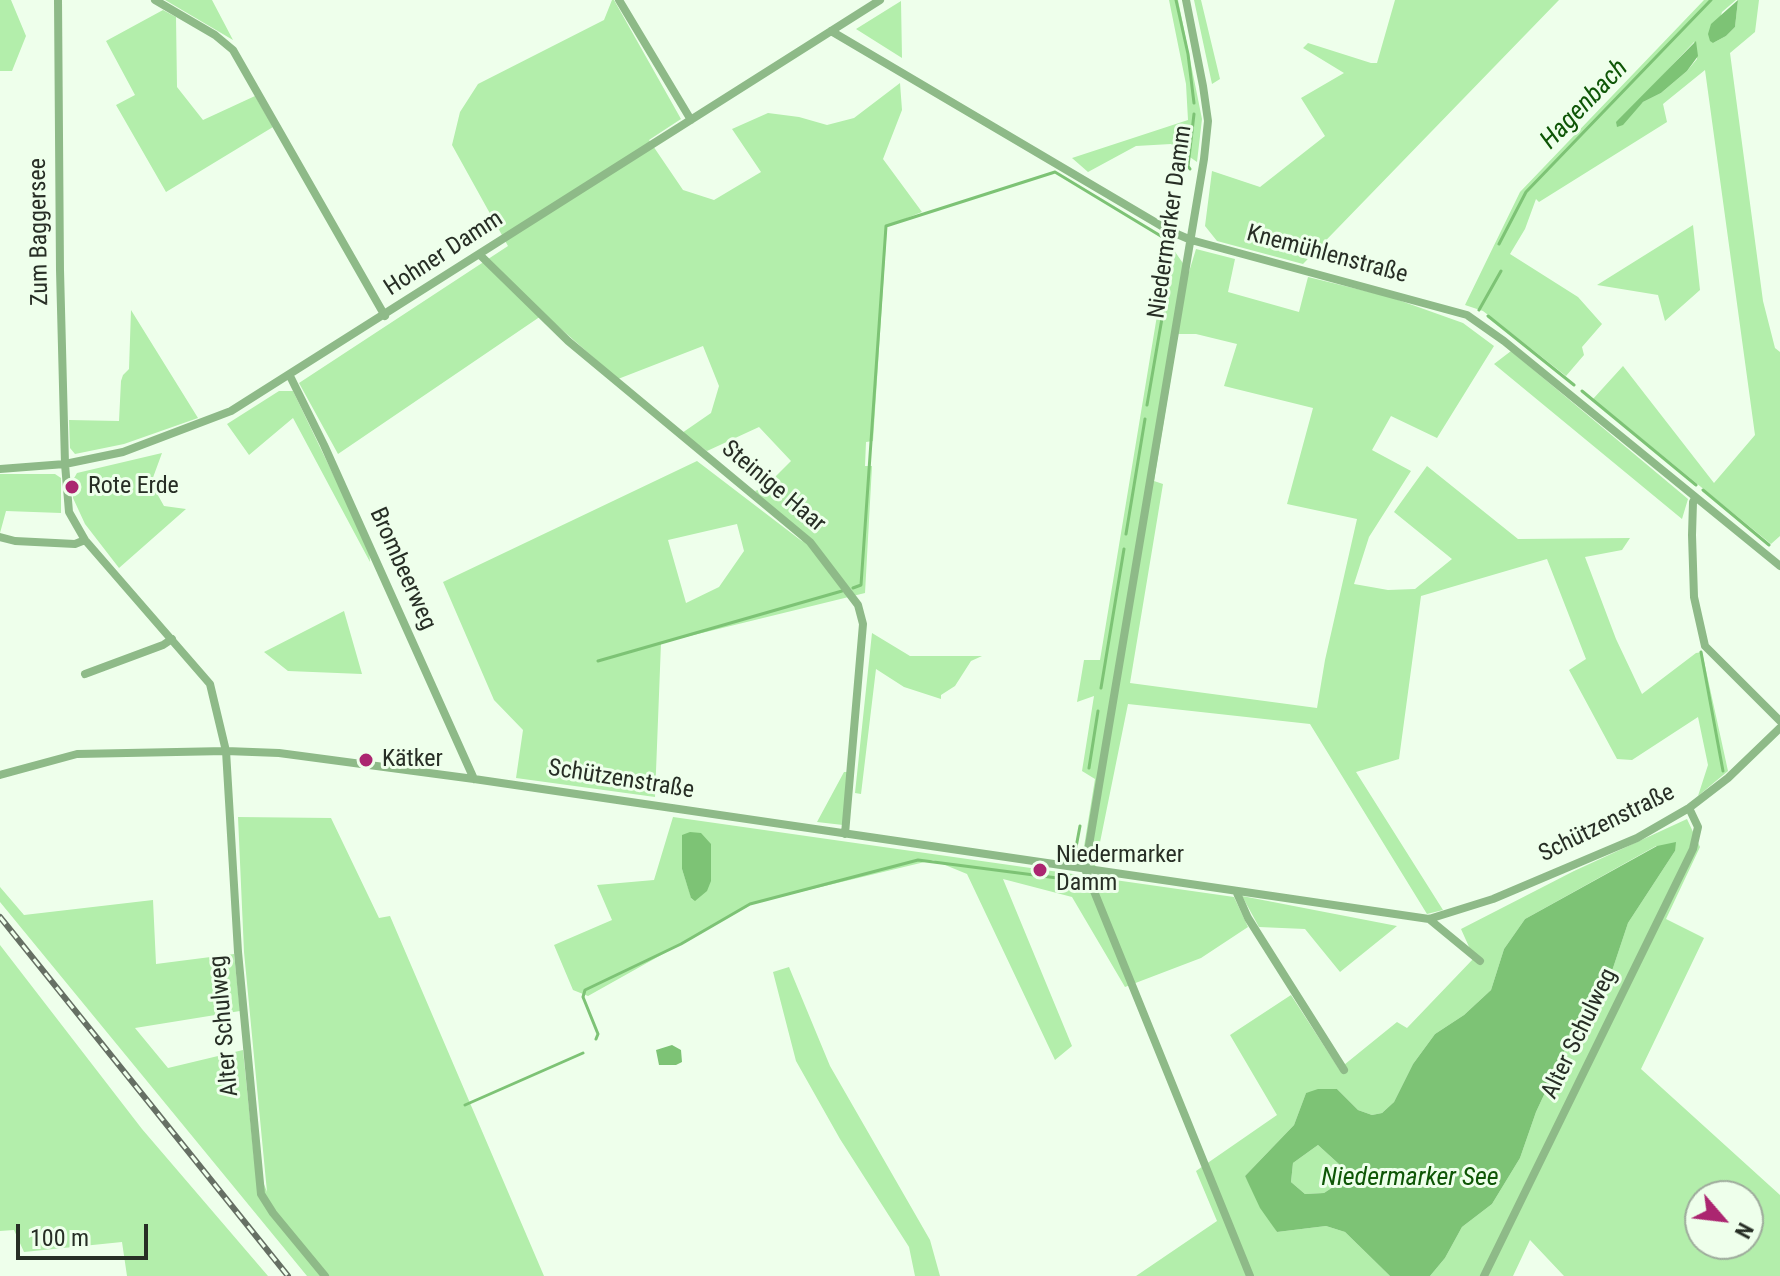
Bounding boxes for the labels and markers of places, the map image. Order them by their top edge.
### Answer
place label: Rote Erde [88,473,179,501]
marker: Rote Erde [63,478,81,496]
place label: Kätker [382,746,443,774]
marker: Kätker [357,751,375,769]
place label: Niedermarker Damm [1056,842,1184,898]
marker: Niedermarker Damm [1031,861,1049,879]

